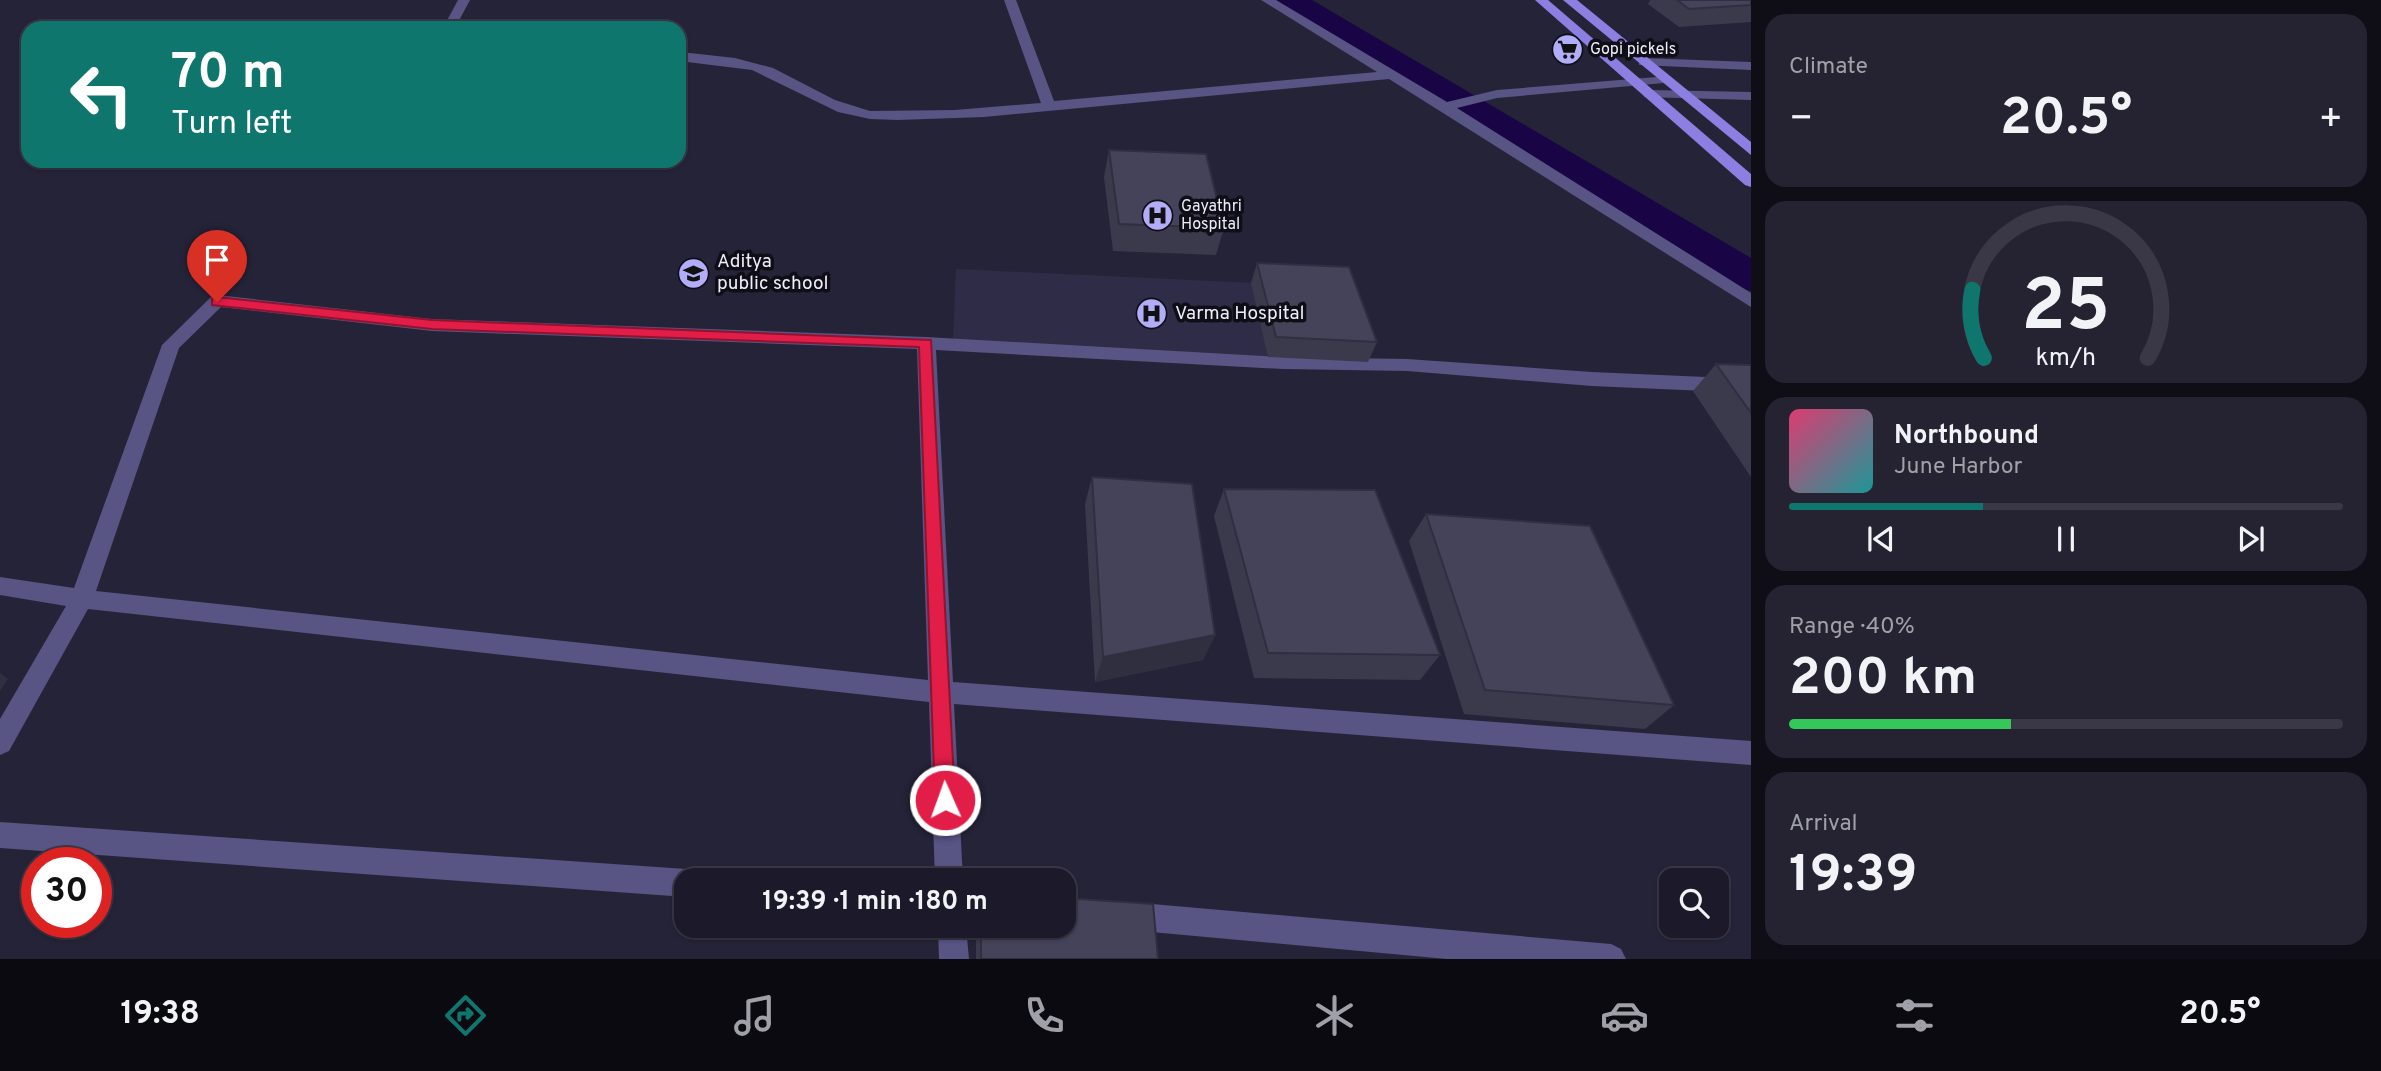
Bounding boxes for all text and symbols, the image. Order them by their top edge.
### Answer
supermarket icon: Gopi pickels [1550,33,1584,67]
place label: Gopi pickels [1590,40,1676,60]
text: 70 m [171,44,285,106]
icon: left [56,49,147,140]
text: Climate [1789,53,1868,82]
text: 20.5° [2000,87,2132,153]
text: − [1789,96,1814,145]
text: + [2318,96,2343,145]
text: Turn left [171,105,292,145]
place label: Gayathri Hospital [1181,197,1242,235]
hospital icon: Gayathri Hospital [1141,199,1175,233]
pin [187,230,247,302]
icon: arrive [198,241,236,279]
place label: Aditya public school [717,250,829,296]
school or university icon: Aditya public school [677,256,711,290]
text: 25 [2022,265,2111,357]
hospital icon: Varma Hospital [1135,297,1169,331]
place label: Varma Hospital [1175,302,1304,326]
text: km/h [2036,343,2096,375]
text: Northbound [1894,420,2039,453]
text: June Harbor [1894,453,2022,482]
icon: previous [1862,520,1900,558]
icon: pause [2047,520,2085,558]
icon: next [2232,520,2270,558]
text: Range · 40% [1789,613,1915,642]
text: 200 km [1789,647,1977,713]
position arrow [908,763,982,837]
text: Arrival [1789,810,1858,839]
text: 19:39 [1789,844,1917,910]
speed limit sign: 30 [21,847,112,938]
map controls [1659,868,1729,938]
button: search [1659,868,1729,938]
text: 19:39 · 1 min · 180 m [762,886,988,919]
icon: directions [441,991,490,1040]
icon: music [730,991,779,1040]
icon: phone [1020,991,1069,1040]
icon: climate [1310,991,1359,1040]
icon: car [1600,991,1649,1040]
icon: filters [1890,991,1939,1040]
text: 19:38 [120,995,200,1035]
text: 20.5° [2179,995,2261,1035]

